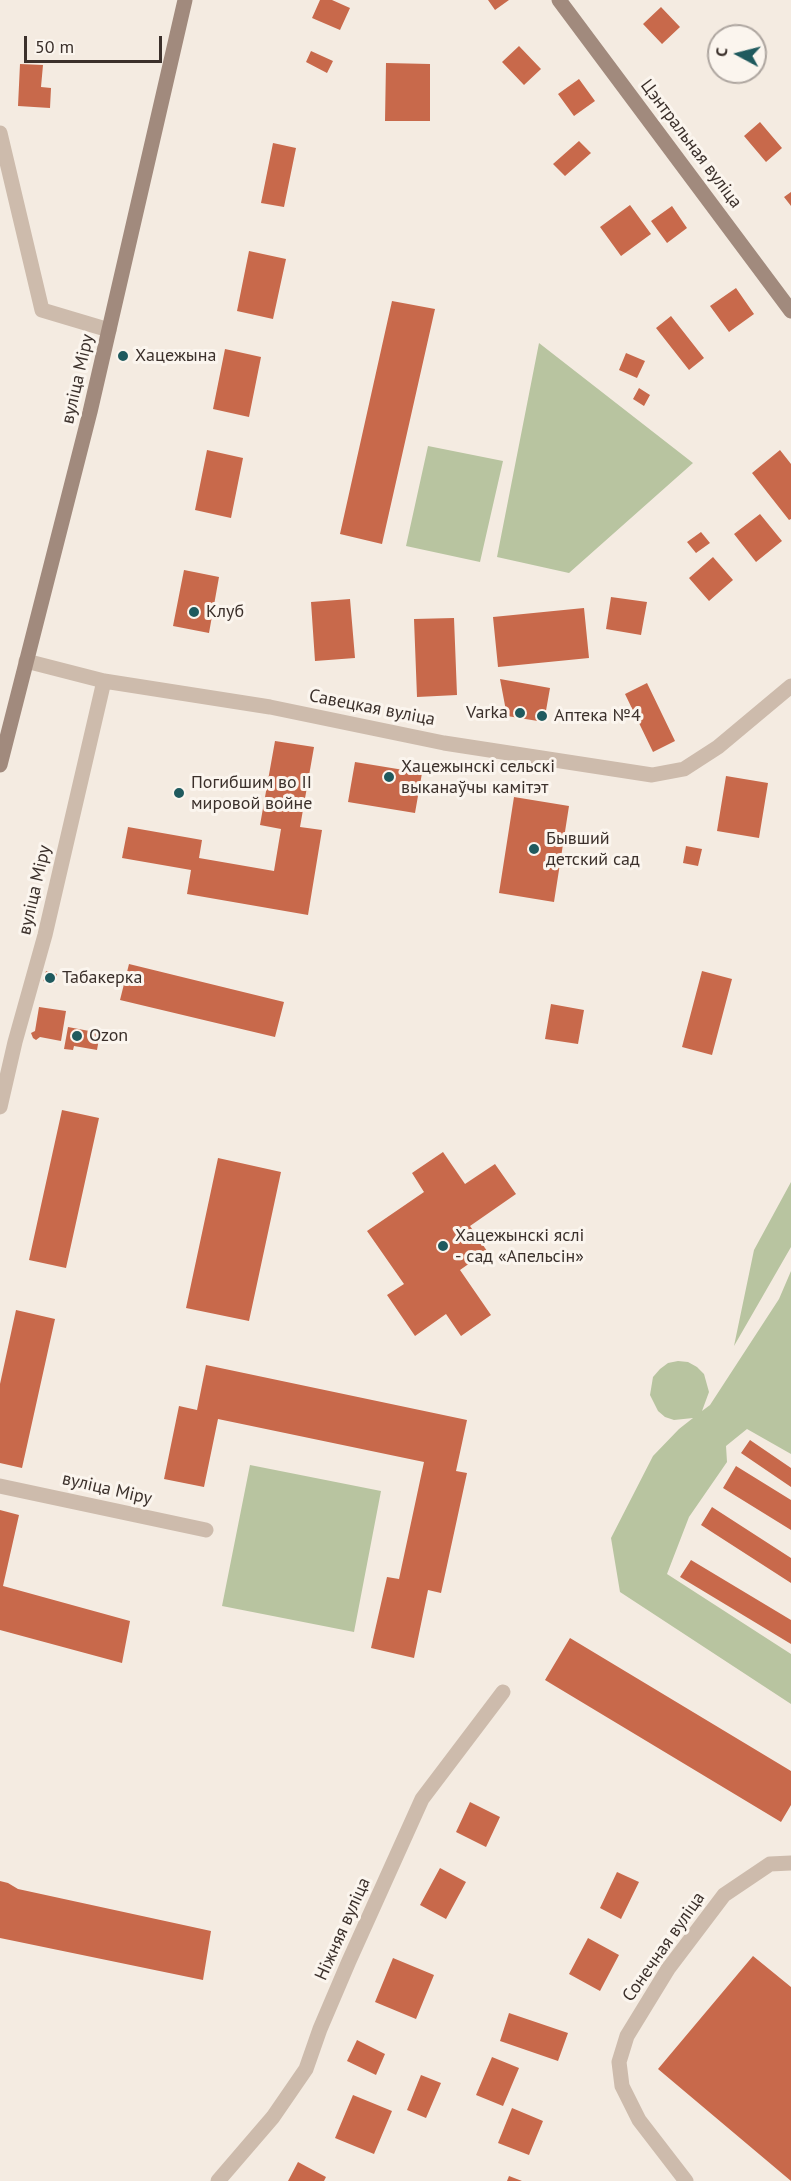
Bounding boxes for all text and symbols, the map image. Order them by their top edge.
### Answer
scale bar [27,24,165,62]
north arrow [707,24,767,84]
text: 50 m [35,35,74,58]
text: С [711,46,732,58]
street label: Цэнтральная вуліца [636,75,746,213]
street label: вуліца Міру [57,332,99,426]
place label: Хацежына [135,345,216,367]
marker: Хацежына [116,349,130,363]
place label: Клуб [206,601,244,623]
marker: Клуб [187,605,201,619]
street label: Савецкая вуліца [307,685,437,731]
place label: Varka [466,702,508,724]
place label: Аптека №4 [554,705,641,727]
marker: Varka [513,706,527,720]
marker: Аптека №4 [535,709,549,723]
place label: Хацежынскі сельскі выканаўчы камітэт [401,756,555,798]
marker: Хацежынскі сельскі выканаўчы камітэт [382,770,396,784]
place label: Погибшим во II мировой войне [191,772,312,814]
marker: Погибшим во II мировой войне [172,786,186,800]
place label: Бывший детский сад [546,828,640,870]
marker: Бывший детский сад [527,842,541,856]
street label: вуліца Міру [14,843,56,937]
place label: Табакерка [62,967,142,989]
marker: Табакерка [43,971,57,985]
place label: Ozon [89,1025,128,1047]
marker: Ozon [70,1029,84,1043]
place label: Хацежынскі яслі - сад «Апельсін» [455,1225,584,1268]
marker: Хацежынскі яслі - сад «Апельсін» [436,1239,450,1253]
street label: вуліца Міру [60,1468,154,1510]
street label: Ніжняя вуліца [311,1874,375,1984]
street label: Сонечная вуліца [618,1888,710,2006]

